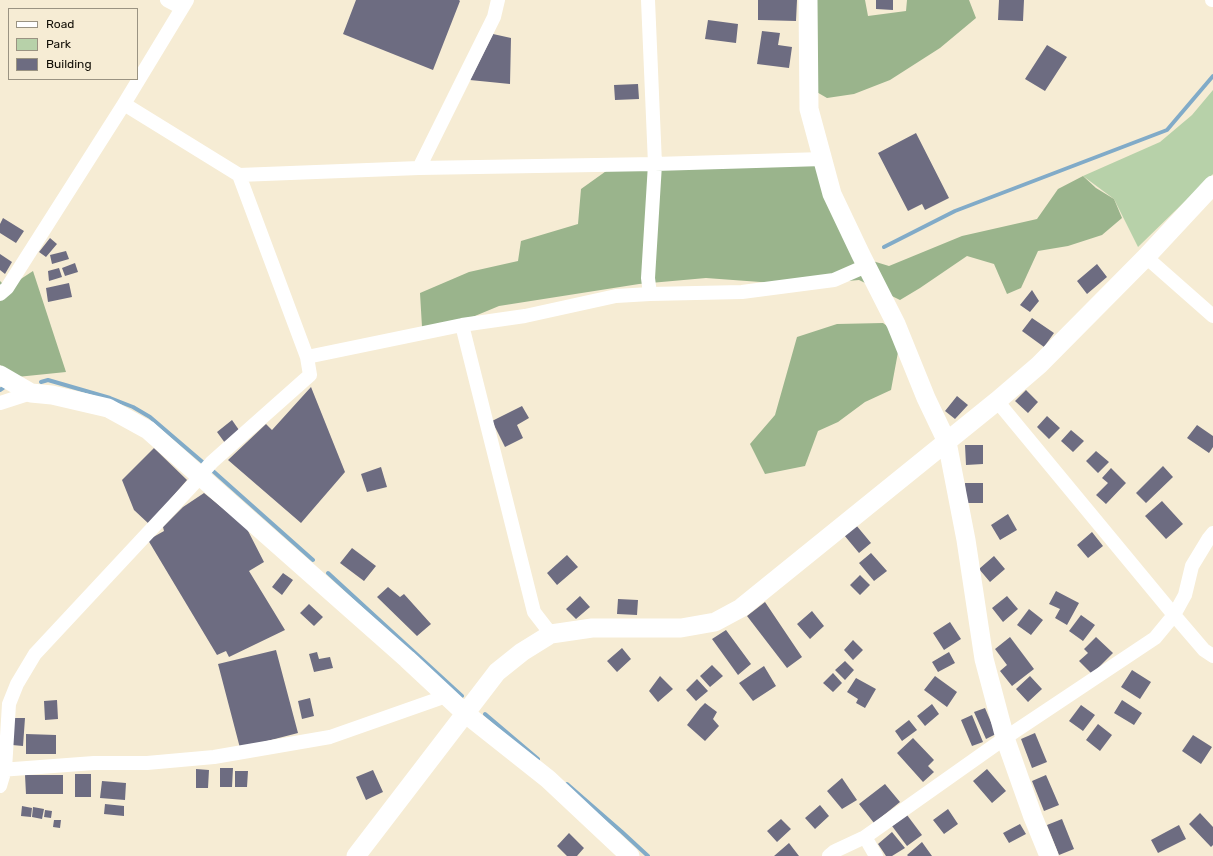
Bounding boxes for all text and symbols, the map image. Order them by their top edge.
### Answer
legend [8,8,138,80]
text: Road [46,17,74,31]
text: Park [46,37,71,51]
text: Building [46,57,92,71]

